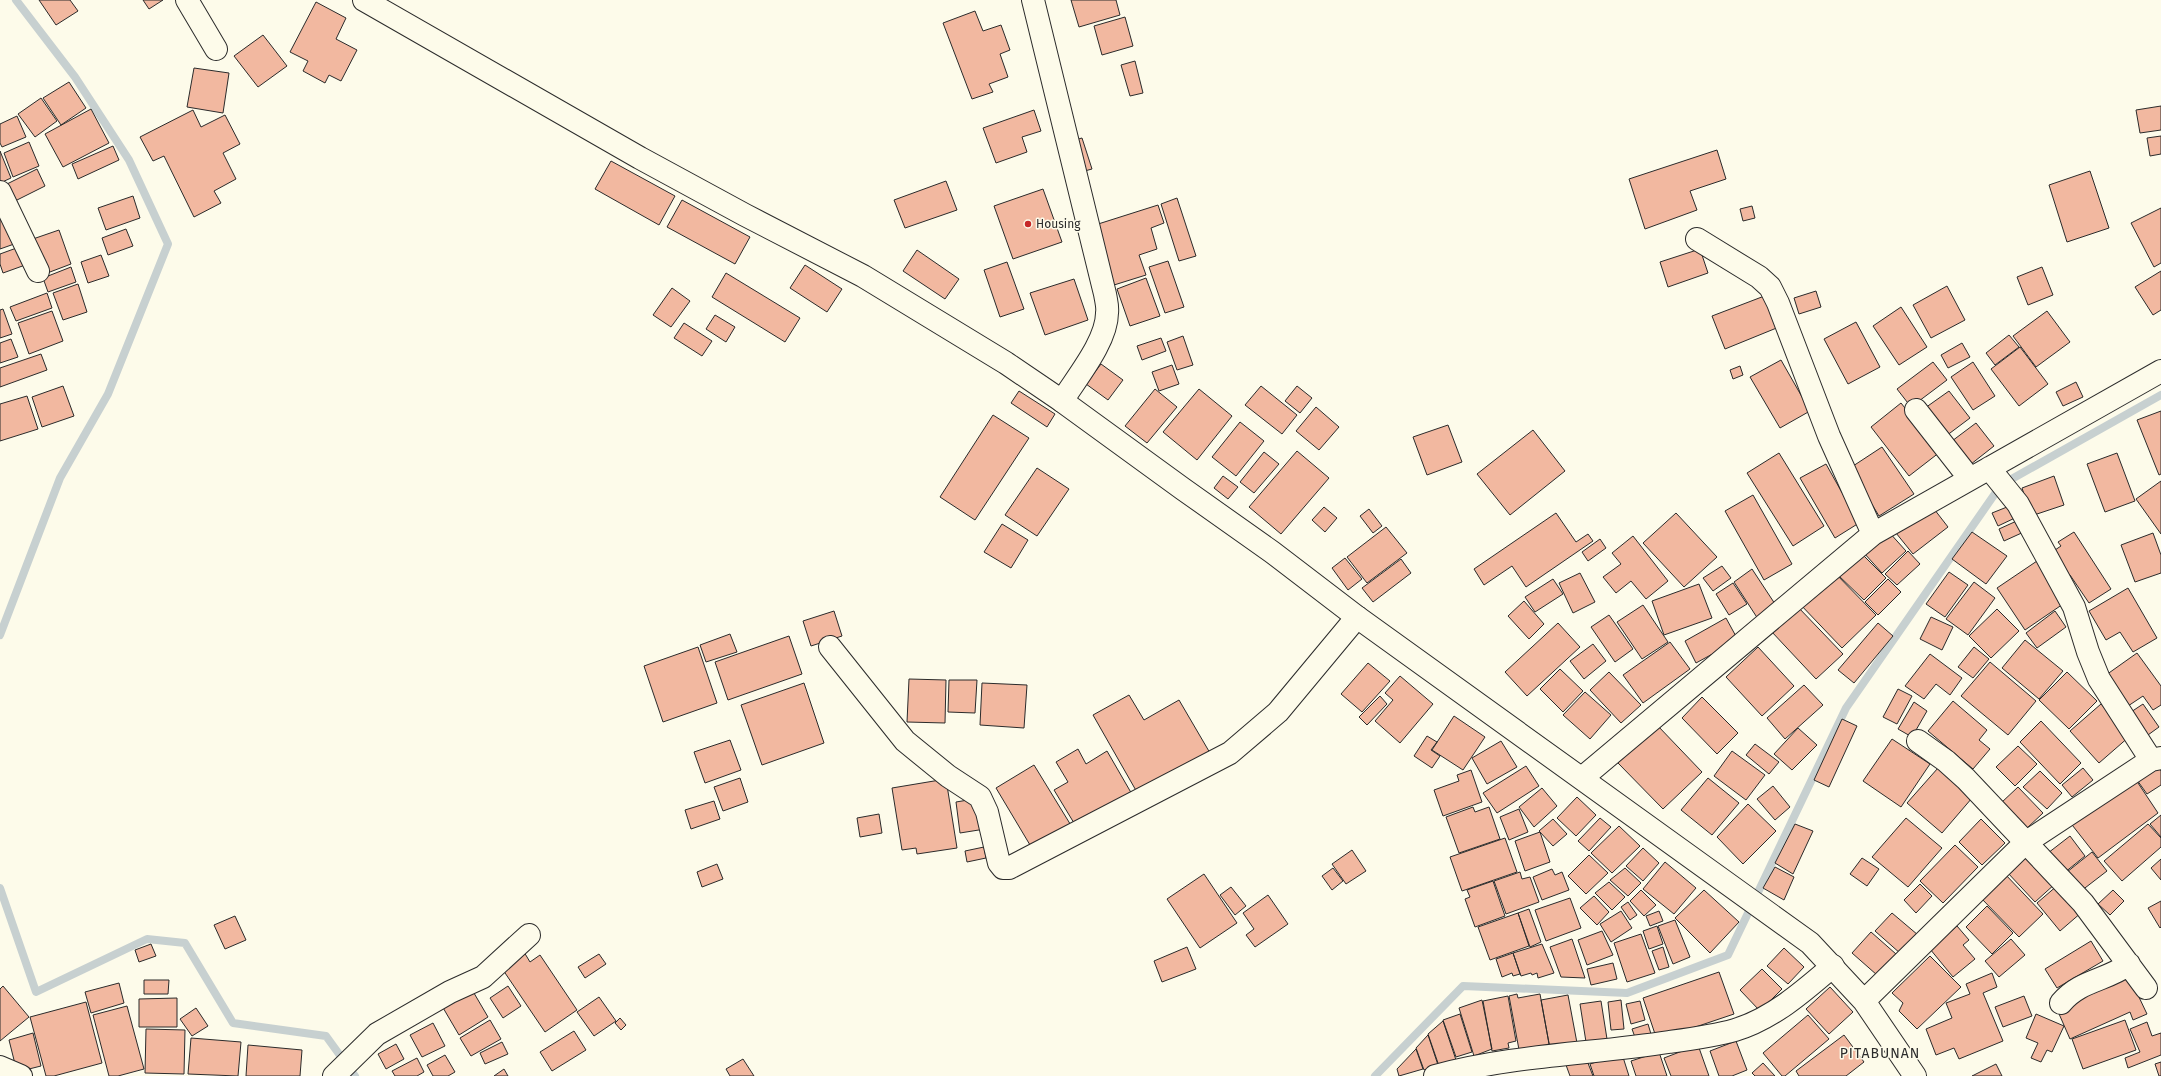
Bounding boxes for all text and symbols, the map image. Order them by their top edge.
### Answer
place label: Housing [1036,217,1081,231]
marker: Housing [1023,219,1033,229]
district label: PITABUNAN [1840,1045,1920,1062]

